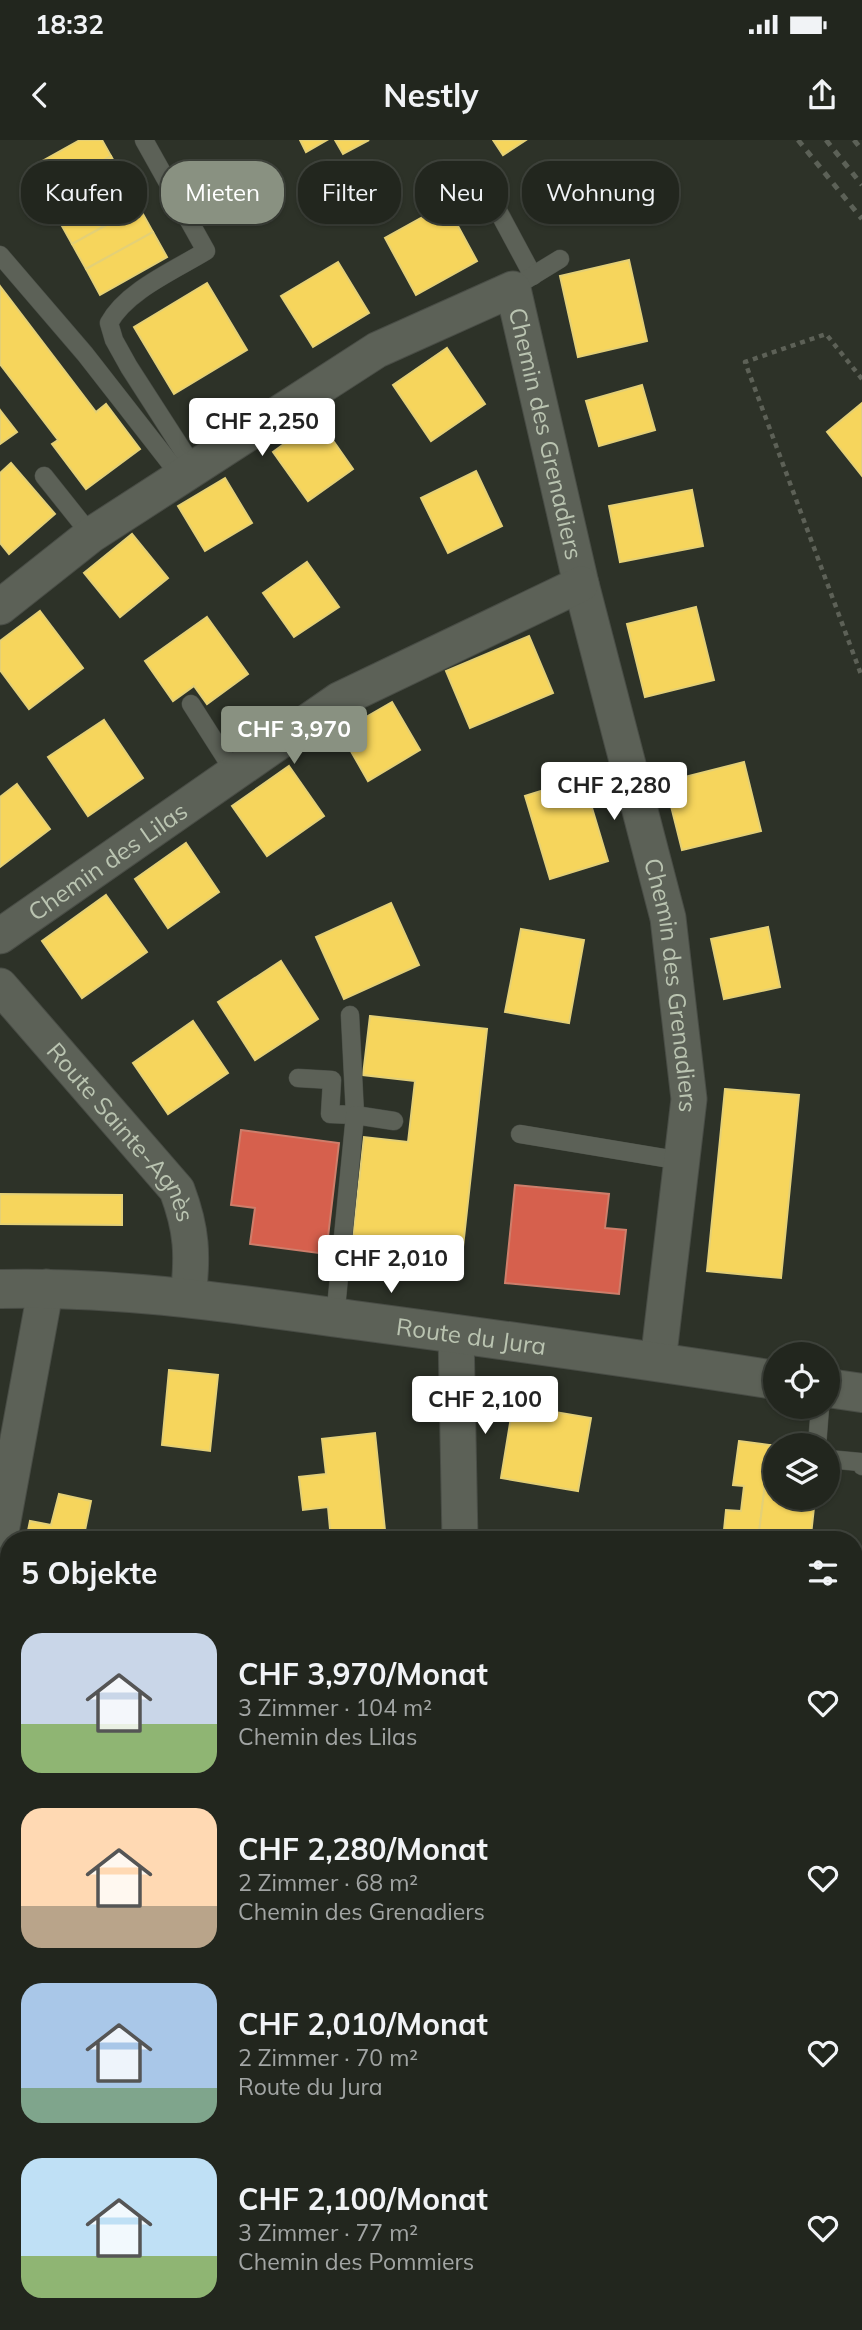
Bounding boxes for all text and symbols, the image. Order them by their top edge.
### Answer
text: 18:32 [35,8,104,41]
text: Nestly [383,75,479,115]
icon: back [21,76,59,114]
icon: share [803,76,841,114]
chip: Kaufen [21,161,147,224]
chip: Mieten [161,161,284,224]
chip: Filter [298,161,401,224]
chip: Neu [415,161,508,224]
chip: Wohnung [522,161,679,224]
street label: Chemin des Grenadiers [503,305,590,562]
pin: CHF 2,250 [182,398,342,458]
text: CHF 2,250 [205,406,319,435]
pin: CHF 3,970 [214,706,374,766]
text: CHF 3,970 [237,714,351,743]
pin: CHF 2,280 [534,762,694,822]
text: CHF 2,280 [557,770,671,799]
street label: Chemin des Lilas [22,795,193,927]
street label: Chemin des Grenadiers [638,855,704,1115]
street label: Route Sainte-Agnès [41,1036,201,1225]
pin: CHF 2,010 [311,1236,471,1295]
text: CHF 2,010 [334,1243,448,1272]
street label: Route du Jura [395,1311,548,1361]
map controls [763,1342,840,1510]
button: locate [763,1342,840,1419]
pin: CHF 2,100 [405,1376,565,1436]
text: CHF 2,100 [428,1384,542,1413]
button: layers [763,1433,840,1510]
text: 5 Objekte [21,1554,157,1592]
icon: filters [804,1554,842,1592]
text: CHF 3,970/Monat [238,1655,488,1693]
icon: home [77,1661,161,1745]
icon: heart [804,1684,842,1722]
text: 3 Zimmer · 104 m² [238,1693,432,1722]
text: Chemin des Lilas [238,1722,417,1751]
text: CHF 2,280/Monat [238,1830,488,1868]
icon: home [77,1836,161,1920]
icon: heart [804,1859,842,1897]
text: 2 Zimmer · 68 m² [238,1868,418,1897]
text: Chemin des Grenadiers [238,1897,485,1926]
text: CHF 2,010/Monat [238,2005,488,2043]
icon: home [77,2011,161,2095]
icon: heart [804,2034,842,2072]
text: 2 Zimmer · 70 m² [238,2043,418,2072]
text: Route du Jura [238,2072,382,2101]
text: CHF 2,100/Monat [238,2180,488,2218]
icon: home [77,2186,161,2270]
icon: heart [804,2209,842,2247]
text: 3 Zimmer · 77 m² [238,2218,418,2247]
text: Chemin des Pommiers [238,2247,474,2276]

